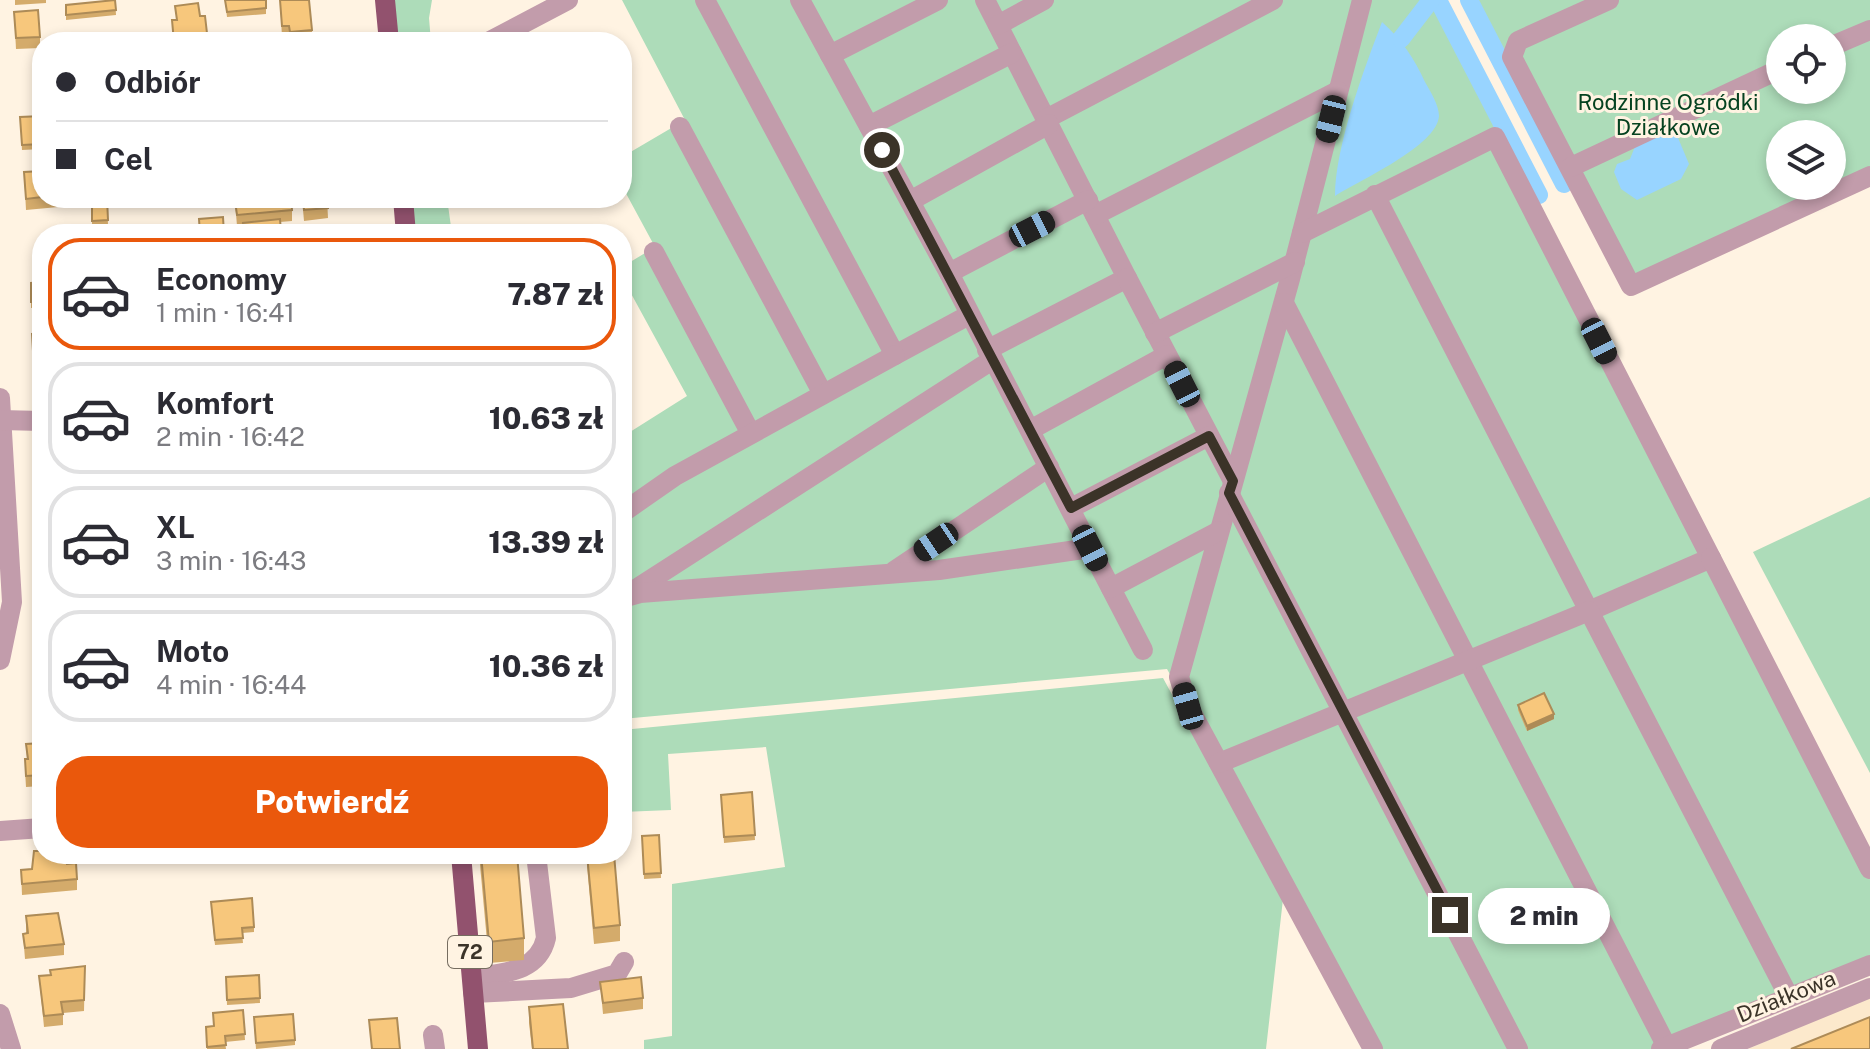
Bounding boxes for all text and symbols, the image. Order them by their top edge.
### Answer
map controls [1766,24,1846,200]
button: locate [1766,24,1846,104]
text: Odbiór [104,64,201,100]
park label: Rodzinne Ogródki Działkowe [1578,89,1758,140]
car [1314,93,1348,145]
button: layers [1766,120,1846,200]
route start [864,132,900,168]
text: Cel [104,141,153,177]
car [1005,207,1059,251]
icon: car [60,258,132,330]
text: Economy [156,261,287,297]
text: 7.87 zł [507,276,604,312]
text: 1 min · 16:41 [156,297,295,328]
car [1577,314,1621,368]
car [1160,357,1204,411]
icon: car [60,382,132,454]
text: Komfort [156,385,274,421]
text: 10.63 zł [489,400,604,436]
text: 2 min · 16:42 [156,421,305,452]
icon: car [60,506,132,578]
text: XL [156,509,195,545]
car [909,519,963,565]
car [1068,521,1112,575]
text: 13.39 zł [488,524,604,560]
text: 3 min · 16:43 [156,545,306,576]
icon: car [60,630,132,702]
text: Moto [156,633,229,669]
text: 10.36 zł [489,648,604,684]
text: 4 min · 16:44 [156,669,306,700]
car [1170,680,1206,732]
button: Potwierdź [56,756,608,848]
callout: 2 min [1478,887,1610,943]
route end [1432,897,1468,933]
text: 2 min [1509,900,1579,931]
road number: 72 [448,936,492,968]
street label: Działkowa [1733,964,1839,1028]

